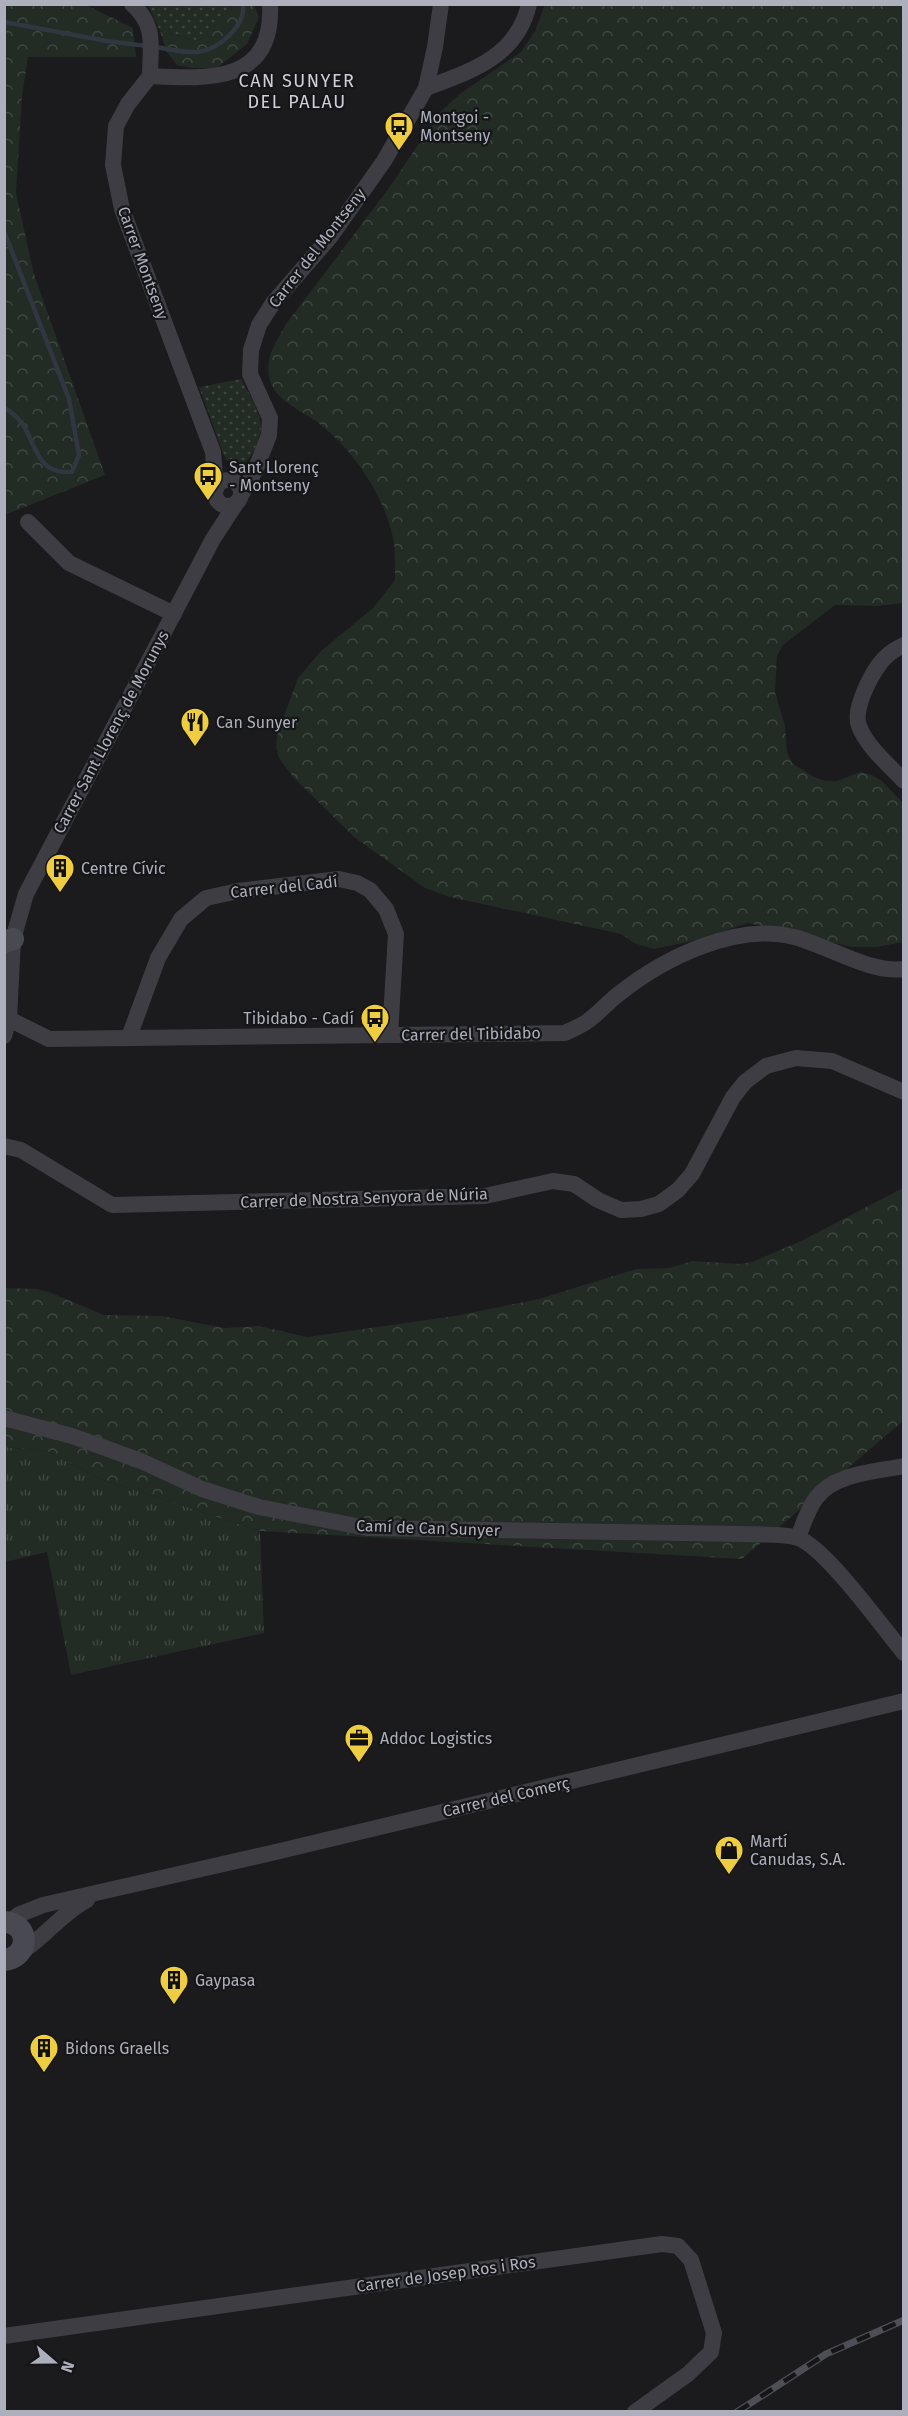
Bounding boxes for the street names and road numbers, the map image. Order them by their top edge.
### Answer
street label: Carrer del Montseny [265,185,370,311]
street label: Carrer Montseny [114,204,172,322]
street label: Carrer Sant Llorenç de Morunys [49,627,174,837]
street label: Carrer del Cadí [230,872,339,902]
street label: Carrer del Tibidabo [401,1023,541,1045]
street label: Carrer de Nostra Senyora de Núria [240,1184,488,1212]
street label: Camí de Can Sunyer [356,1516,501,1540]
street label: Carrer del Comerç [441,1773,572,1822]
street label: Carrer de Josep Ros i Ros [355,2252,537,2296]

